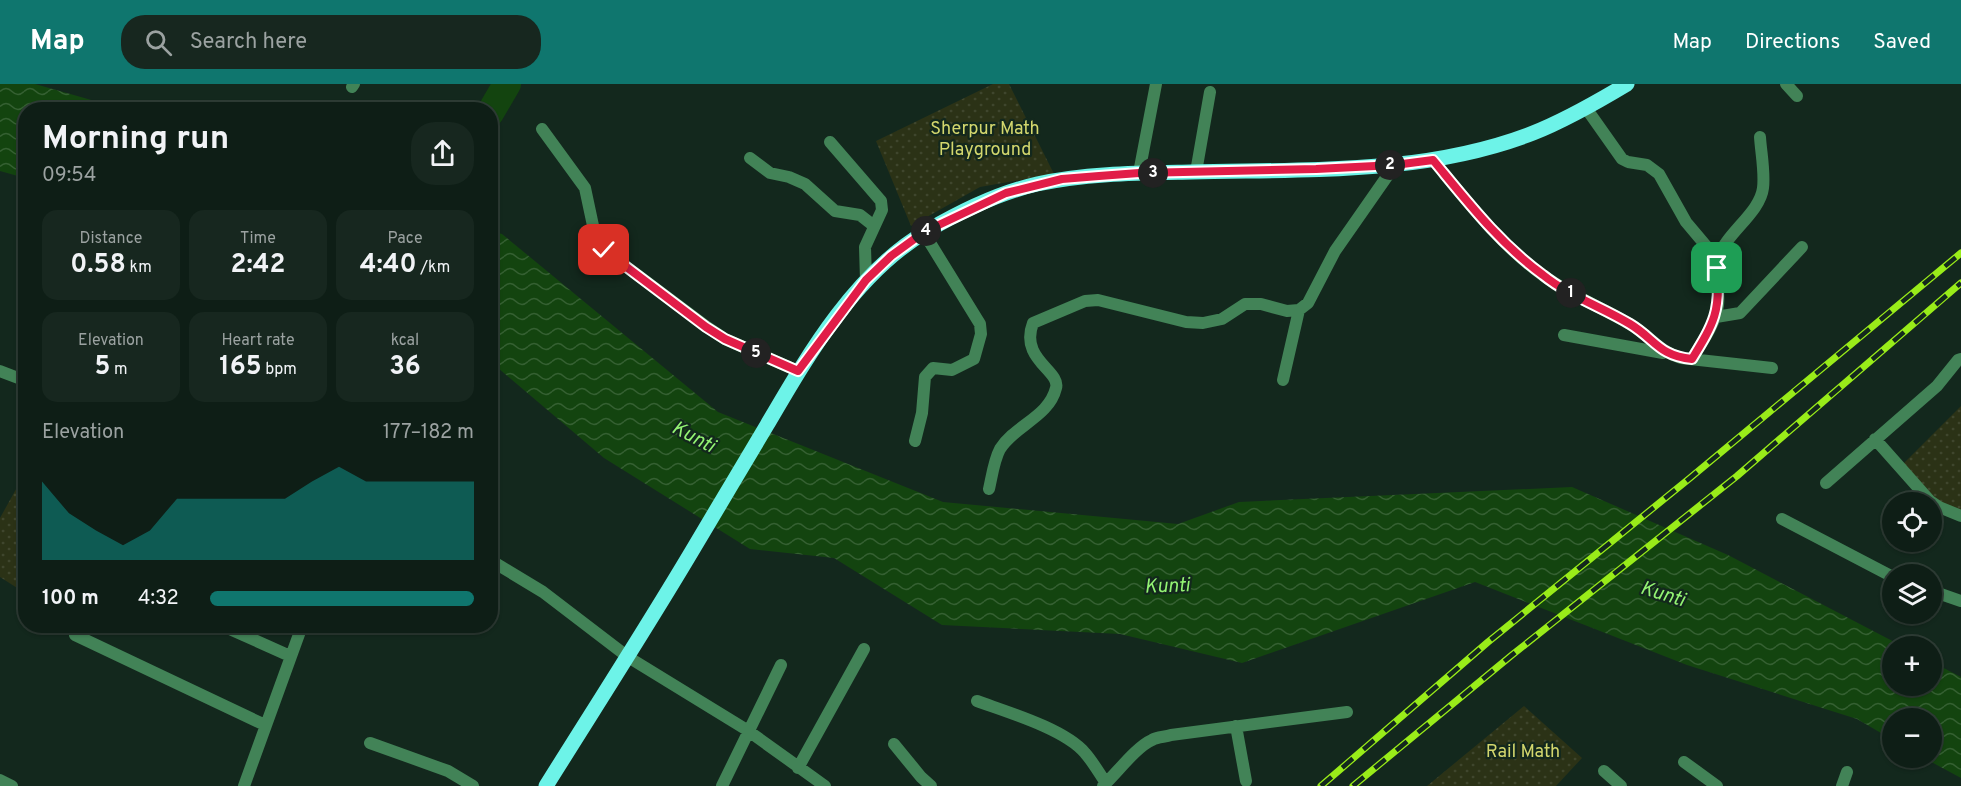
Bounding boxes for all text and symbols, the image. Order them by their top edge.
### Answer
search box [121,15,541,69]
text: Map [30,24,85,60]
icon: search [142,26,175,59]
text: Search here [190,29,307,56]
text: Map [1672,29,1712,56]
text: Directions [1745,29,1840,56]
text: Saved [1873,29,1931,56]
park label: Sherpur Math Playground [930,118,1040,162]
text: Morning run [42,119,229,161]
button: share [411,122,474,185]
pin: 2 [1375,150,1405,180]
text: 2 [1385,155,1395,175]
pin: 3 [1138,158,1168,188]
text: 09:54 [42,163,97,189]
text: 3 [1148,163,1158,183]
pin: 4 [911,216,941,246]
text: 4 [921,221,931,241]
pin [578,224,629,275]
text: Distance [80,229,142,249]
text: Time [240,229,276,249]
text: Pace [387,229,423,249]
icon: check [587,233,620,266]
pin [1691,242,1742,293]
text: 0.58 [70,249,126,282]
text: 2:42 [231,249,285,282]
text: 4:40 [360,249,417,282]
icon: arrive [1700,251,1733,284]
text: km [126,258,152,278]
text: /km [417,258,450,278]
pin: 1 [1556,278,1586,308]
text: 1 [1568,283,1574,303]
text: Elevation [78,331,144,351]
text: Heart rate [221,331,295,351]
text: kcal [391,331,419,351]
pin: 5 [741,338,771,368]
text: 5 [751,343,761,363]
text: 5 [94,351,110,384]
text: 165 [219,351,262,384]
text: 36 [389,351,421,384]
text: m [110,360,128,380]
text: bpm [262,360,297,380]
water label: Kunti [667,416,720,460]
text: Elevation [42,420,124,446]
text: 177–182 m [383,420,474,446]
map controls [1882,492,1942,768]
button: locate [1882,492,1942,552]
button: layers [1882,564,1942,624]
water label: Kunti [1144,573,1191,601]
water label: Kunti [1637,576,1689,614]
text: 100 m [42,586,99,612]
text: 4:32 [138,586,179,612]
button: + [1882,636,1942,696]
button: − [1882,708,1942,768]
park label: Rail Math [1486,741,1560,764]

